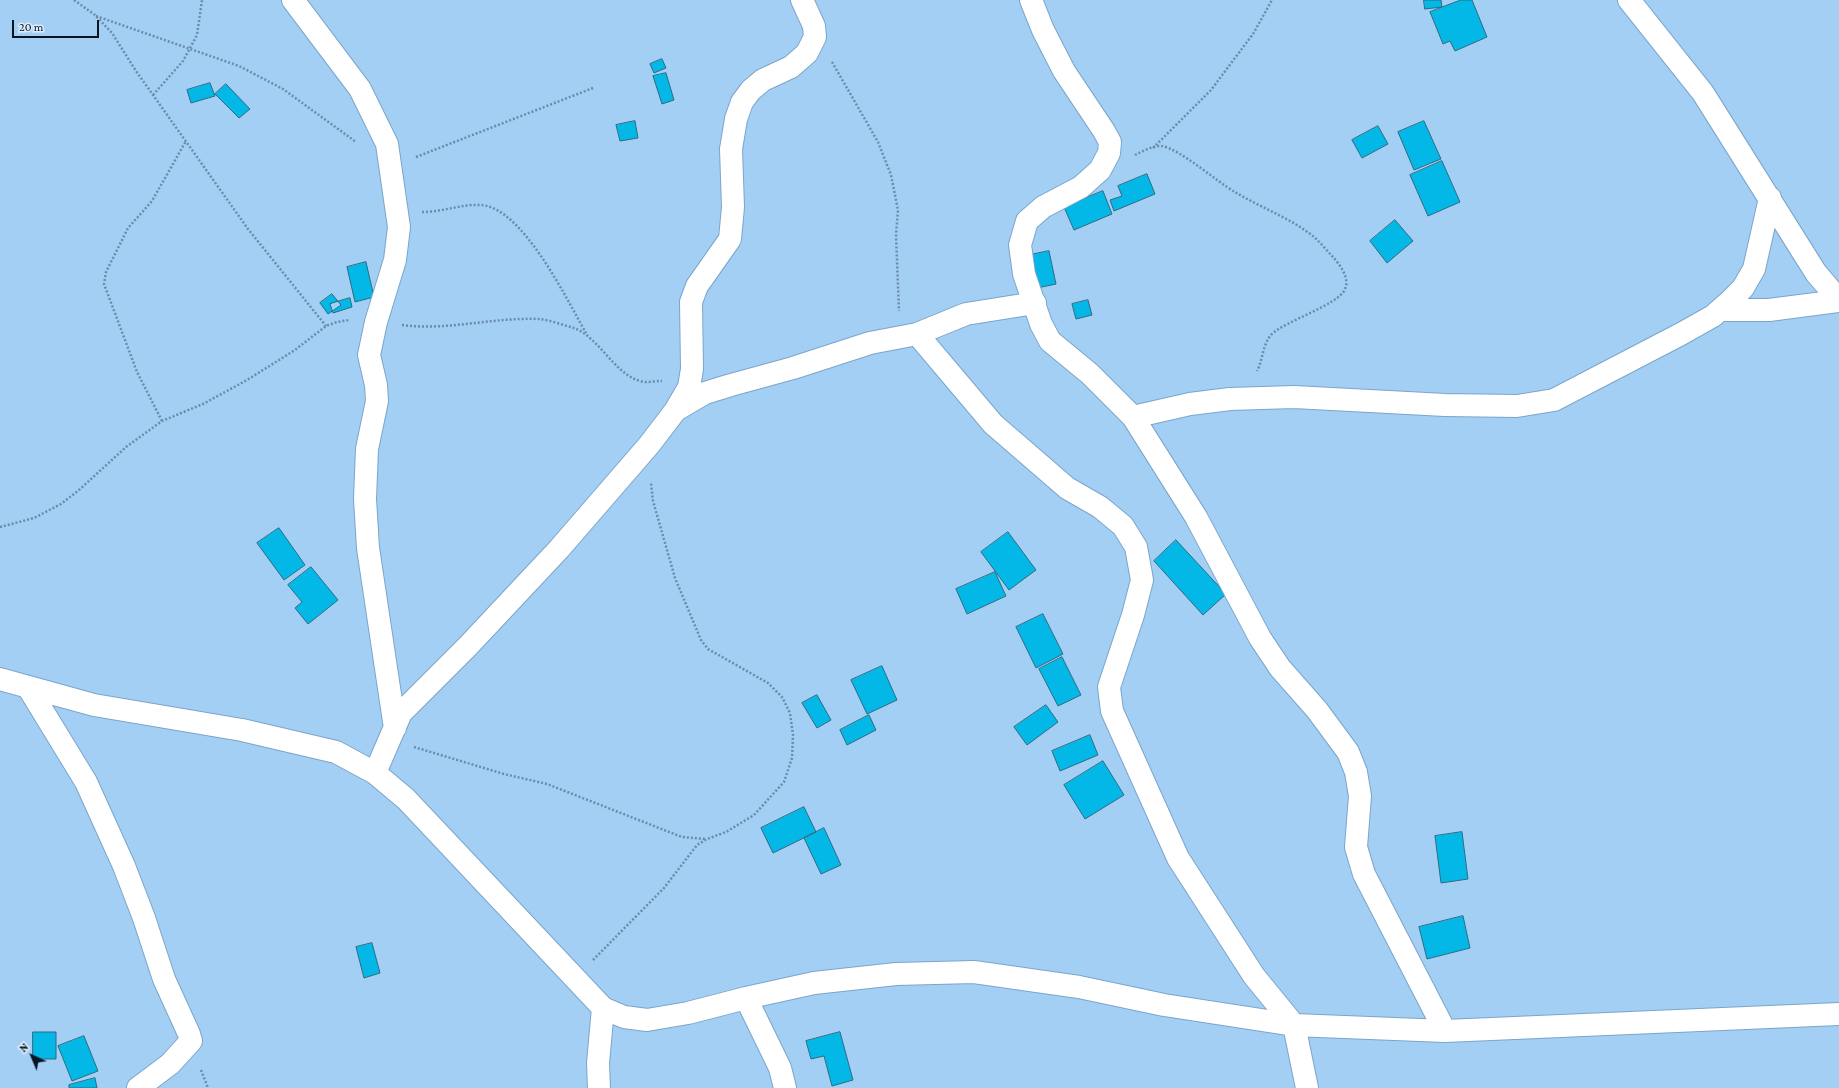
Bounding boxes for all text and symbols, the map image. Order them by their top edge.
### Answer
scale bar [14,12,101,38]
text: 20 m [19,20,43,34]
north arrow [12,1036,52,1076]
text: N [17,1040,31,1054]

